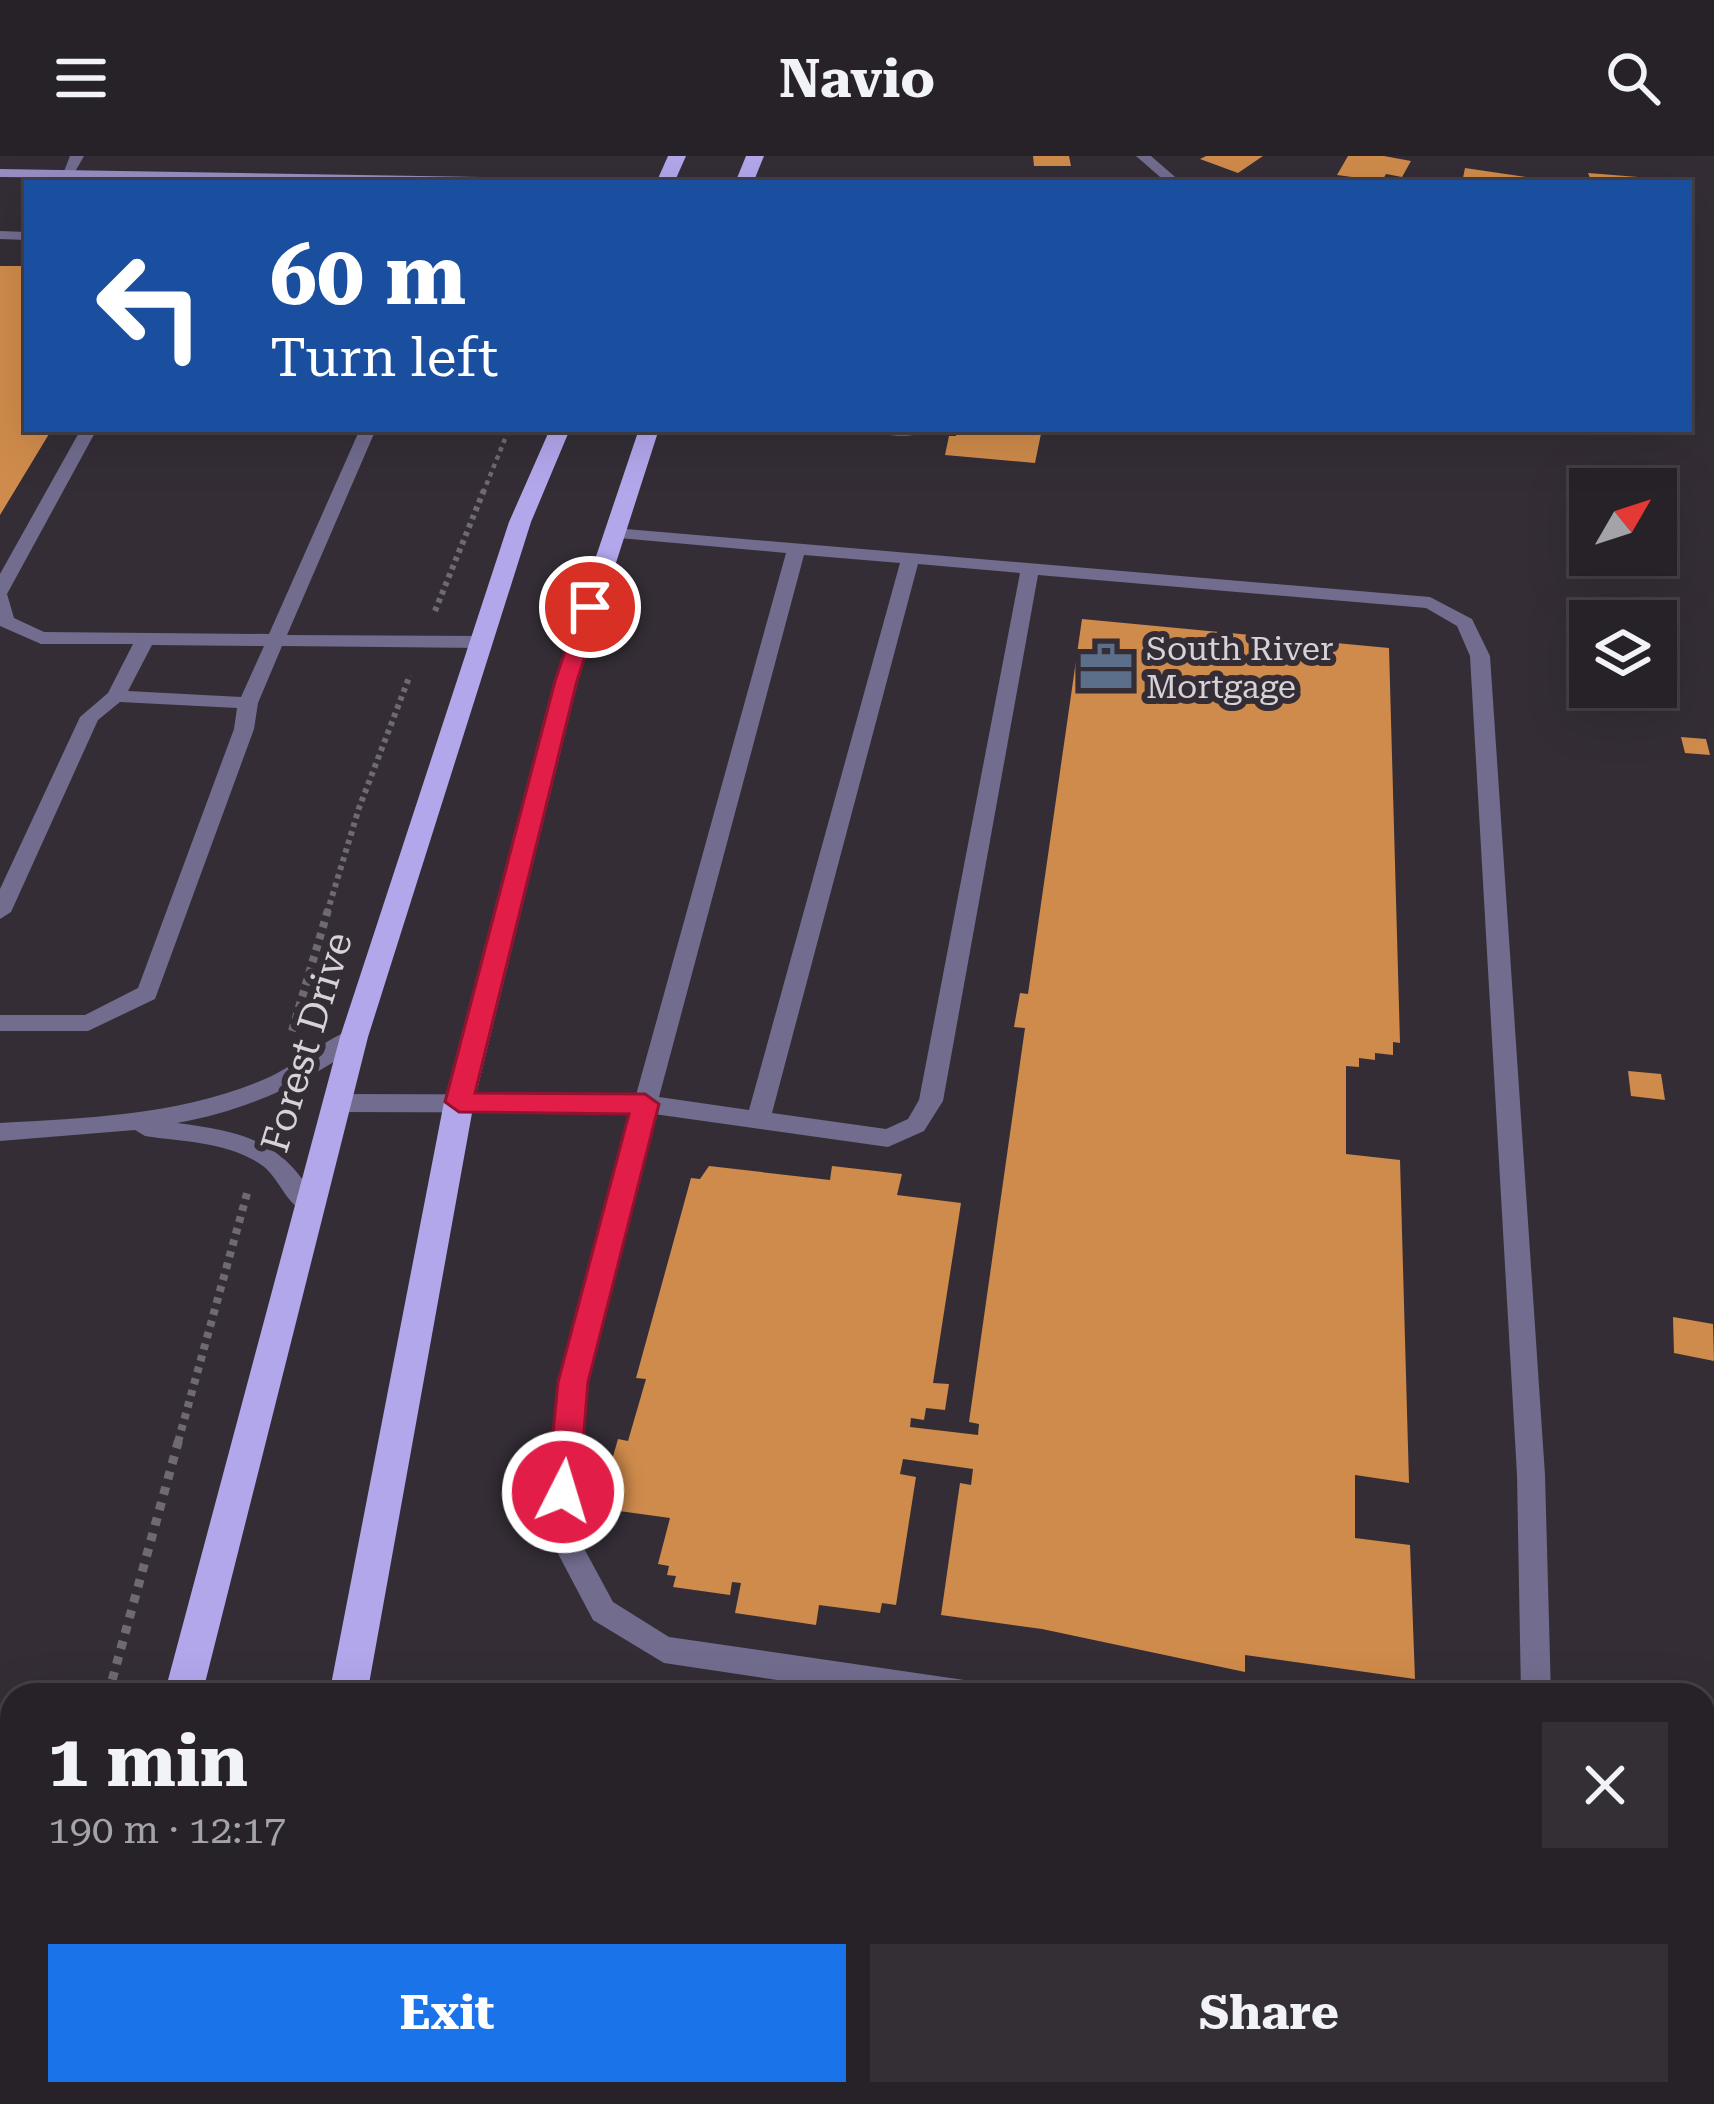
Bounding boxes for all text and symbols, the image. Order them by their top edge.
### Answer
icon: menu [48,45,114,111]
icon: search [1600,45,1666,111]
text: Navio [779,47,935,110]
text: 60 m [270,226,466,324]
icon: left [72,228,228,384]
text: Turn left [270,326,498,389]
north arrow [1569,468,1677,576]
map controls [1569,468,1677,708]
pin [539,556,641,658]
icon: arrive [557,574,623,640]
button: layers [1569,600,1677,708]
place label: South River Mortgage [1146,629,1333,706]
office icon: South River Mortgage [1077,638,1135,696]
street label: Forest Drive [252,927,362,1158]
position arrow [500,1429,626,1555]
text: 1 min [48,1719,248,1804]
button: close [1542,1722,1668,1848]
text: 190 m · 12:17 [48,1807,286,1853]
button: Exit [48,1944,846,2082]
button: Share [870,1944,1668,2082]

